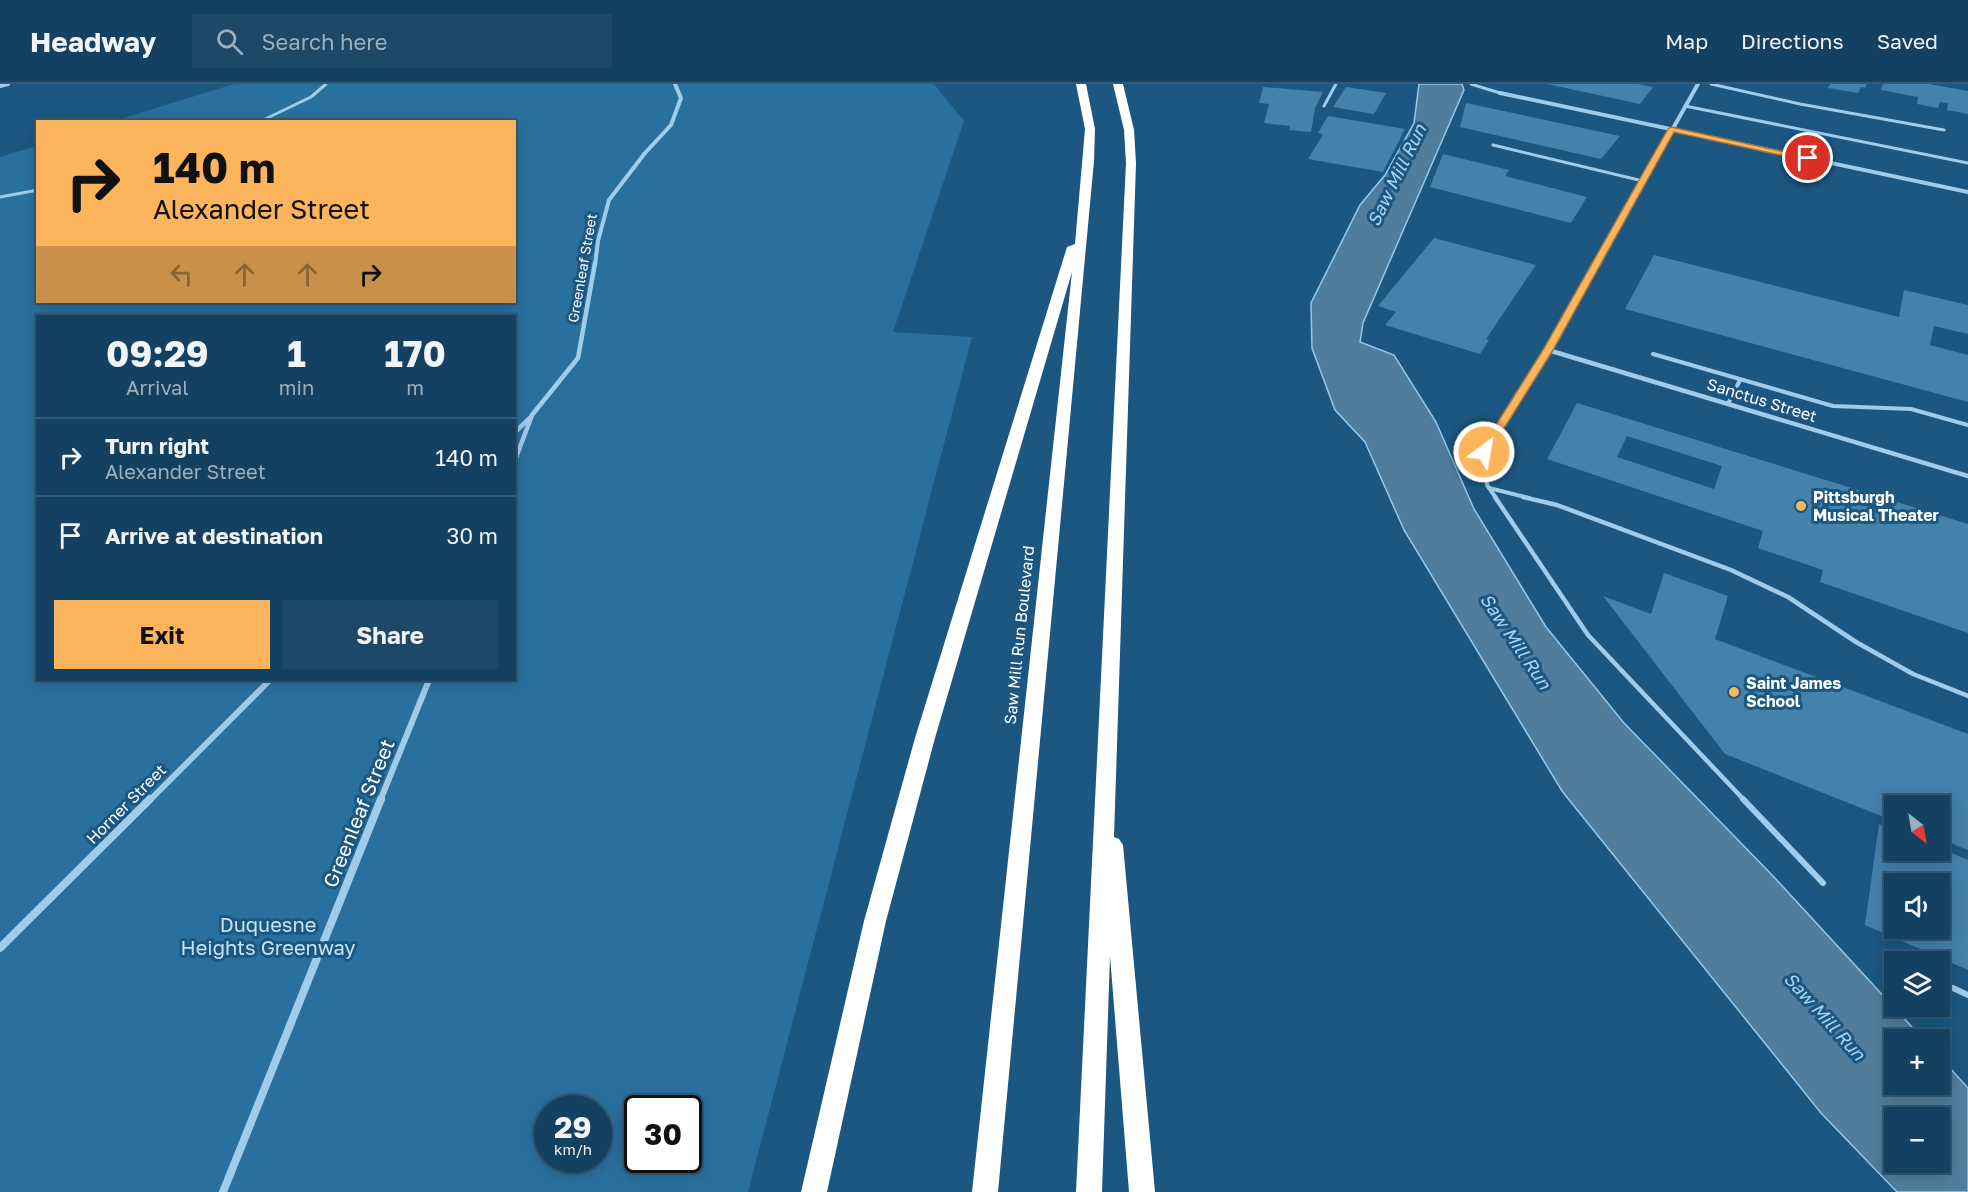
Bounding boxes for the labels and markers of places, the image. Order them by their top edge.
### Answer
pin [1782,132,1833,183]
place label: Pittsburgh Musical Theater [1813,487,1939,525]
marker: Pittsburgh Musical Theater [1794,499,1808,513]
place label: Saint James School [1746,673,1841,711]
marker: Saint James School [1727,685,1741,699]

